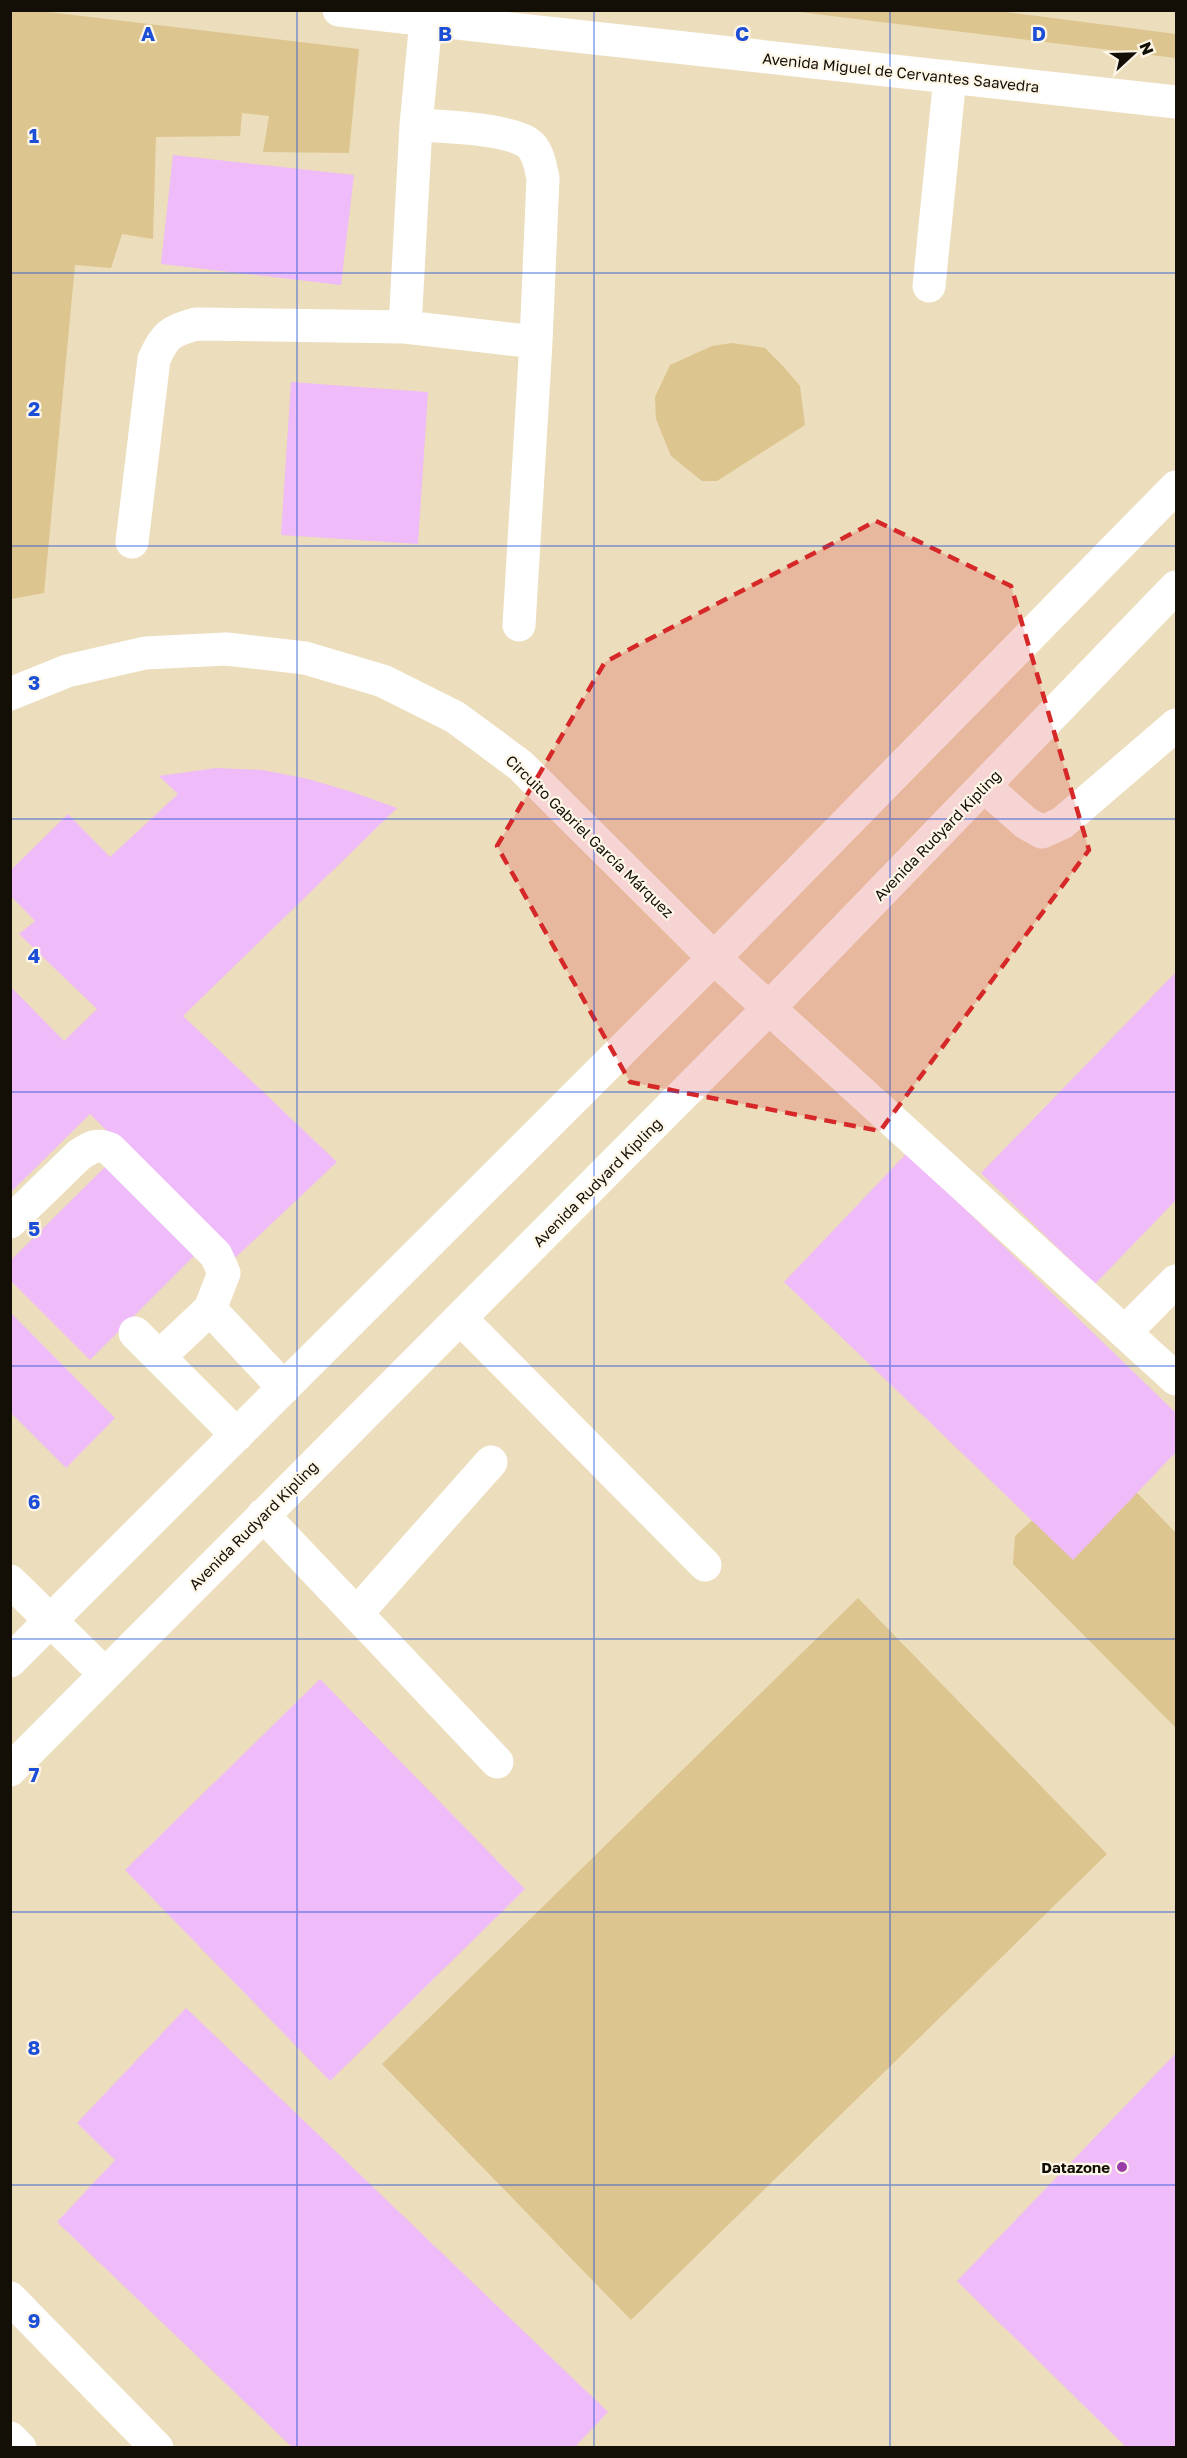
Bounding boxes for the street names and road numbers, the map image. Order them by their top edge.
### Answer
street label: Avenida Miguel de Cervantes Saavedra [762,49,1040,95]
street label: Circuito Gabriel García Márquez [502,751,678,921]
street label: Avenida Rudyard Kipling [870,766,1004,904]
street label: Avenida Rudyard Kipling [529,1114,665,1250]
street label: Avenida Rudyard Kipling [185,1457,321,1593]

